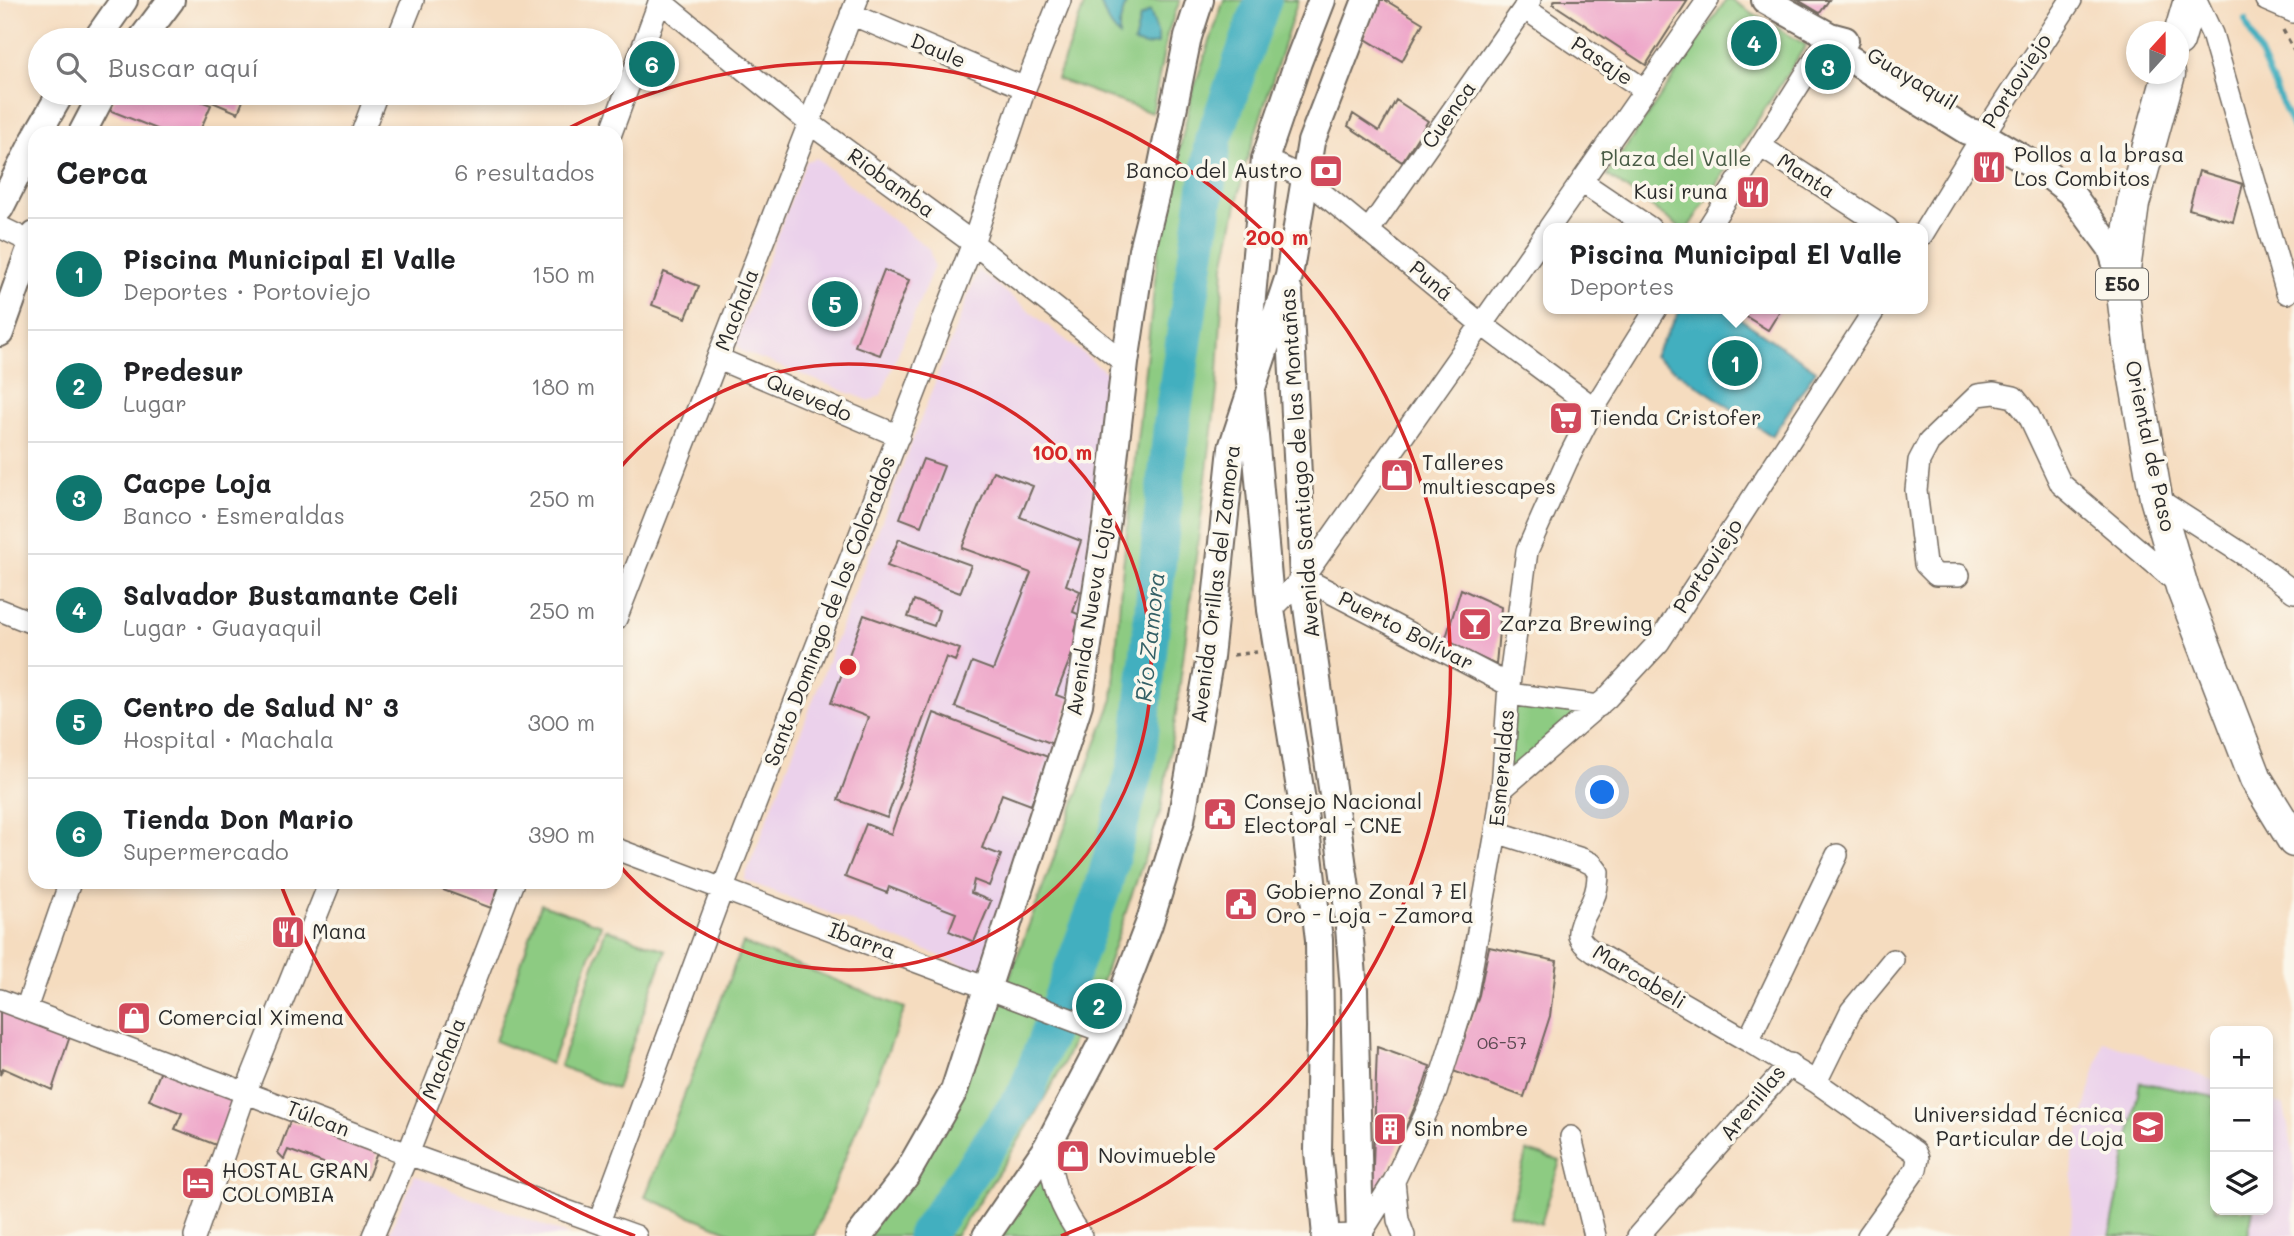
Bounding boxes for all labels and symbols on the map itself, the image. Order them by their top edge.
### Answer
pin: 4 [1731,17,1777,69]
north arrow [2126,21,2189,84]
street label: Daule [907,26,970,73]
street label: Portoviejo [1975,28,2056,133]
street label: Pasaje [1567,29,1639,90]
pin: 6 [629,38,675,90]
street label: Guayaquil [1863,40,1963,115]
pin: 3 [1805,41,1851,93]
street label: Cuenca [1415,75,1481,153]
place label: Pollos a la brasa Los Combitos [2014,140,2184,191]
street label: Riobamba [843,141,941,223]
park label: Plaza del Valle [1600,144,1752,171]
street label: Manta [1773,146,1841,203]
restaurant icon: Pollos a la brasa Los Combitos [1970,148,2008,186]
bank icon: Banco del Austro [1307,152,1345,190]
place label: Banco del Austro [1126,156,1302,183]
restaurant icon: Kusi runa [1734,173,1772,211]
place label: Kusi runa [1634,177,1728,204]
text: 200 m [1246,223,1308,250]
street label: Puná [1405,254,1459,306]
street label: Machala [708,265,764,354]
road number: E50 [2096,268,2148,300]
pin: 5 [812,278,858,330]
street label: Avenida Santiago de las Montañas [1273,287,1324,639]
pin: 1 [1712,337,1758,389]
street label: Oriental de Paso [2120,358,2183,534]
street label: Quevedo [763,366,857,427]
supermarket icon: Tienda Cristofer [1547,399,1585,437]
place label: Tienda Cristofer [1590,403,1761,430]
text: 100 m [1032,438,1092,465]
street label: Avenida Orillas del Zamora [1184,443,1245,725]
place label: Talleres multiescapes [1422,448,1556,499]
street label: Santo Domingo de los Colorados [757,451,900,770]
shop icon: Talleres multiescapes [1378,456,1416,494]
street label: Portoviejo [1666,513,1747,618]
street label: Avenida Nueva Loja [1059,514,1118,718]
water label: Río Zamora [1127,570,1171,703]
street label: Puerto Bolívar [1334,584,1479,675]
bar icon: Zarza Brewing [1456,605,1494,643]
place label: Zarza Brewing [1500,609,1652,636]
centre of rings [836,655,860,679]
street label: Esmeraldas [1482,708,1519,828]
your location [1585,775,1619,809]
place label: Consejo Nacional Electoral - CNE [1244,787,1422,838]
public building icon: Consejo Nacional Electoral - CNE [1201,795,1239,833]
place label: Gobierno Zonal 7 El Oro - Loja - Zamora [1266,877,1474,928]
public building icon: Gobierno Zonal 7 El Oro - Loja - Zamora [1222,885,1260,923]
restaurant icon: Mana [269,913,307,951]
street label: Ibarra [825,915,900,964]
place label: Mana [312,917,367,944]
street label: Marcabeli [1588,937,1691,1014]
pin: 2 [1076,980,1122,1032]
shop icon: Comercial Ximena [115,999,153,1037]
place label: Comercial Ximena [158,1003,344,1030]
street label: Machala [415,1014,471,1103]
house number: 06-57 [1477,1030,1527,1054]
street label: Arenillas [1713,1059,1791,1146]
street label: Túlcan [283,1093,354,1142]
place label: Universidad Técnica Particular de Loja [1914,1100,2124,1151]
school or university icon: Universidad Técnica Particular de Loja [2129,1108,2167,1146]
building icon: Sin nombre [1371,1110,1409,1148]
place label: Sin nombre [1414,1114,1528,1141]
shop icon: Novimueble [1054,1137,1092,1175]
place label: Novimueble [1098,1141,1216,1168]
place label: HOSTAL GRAN COLOMBIA [222,1156,368,1207]
hotel icon: HOSTAL GRAN COLOMBIA [179,1164,217,1202]

